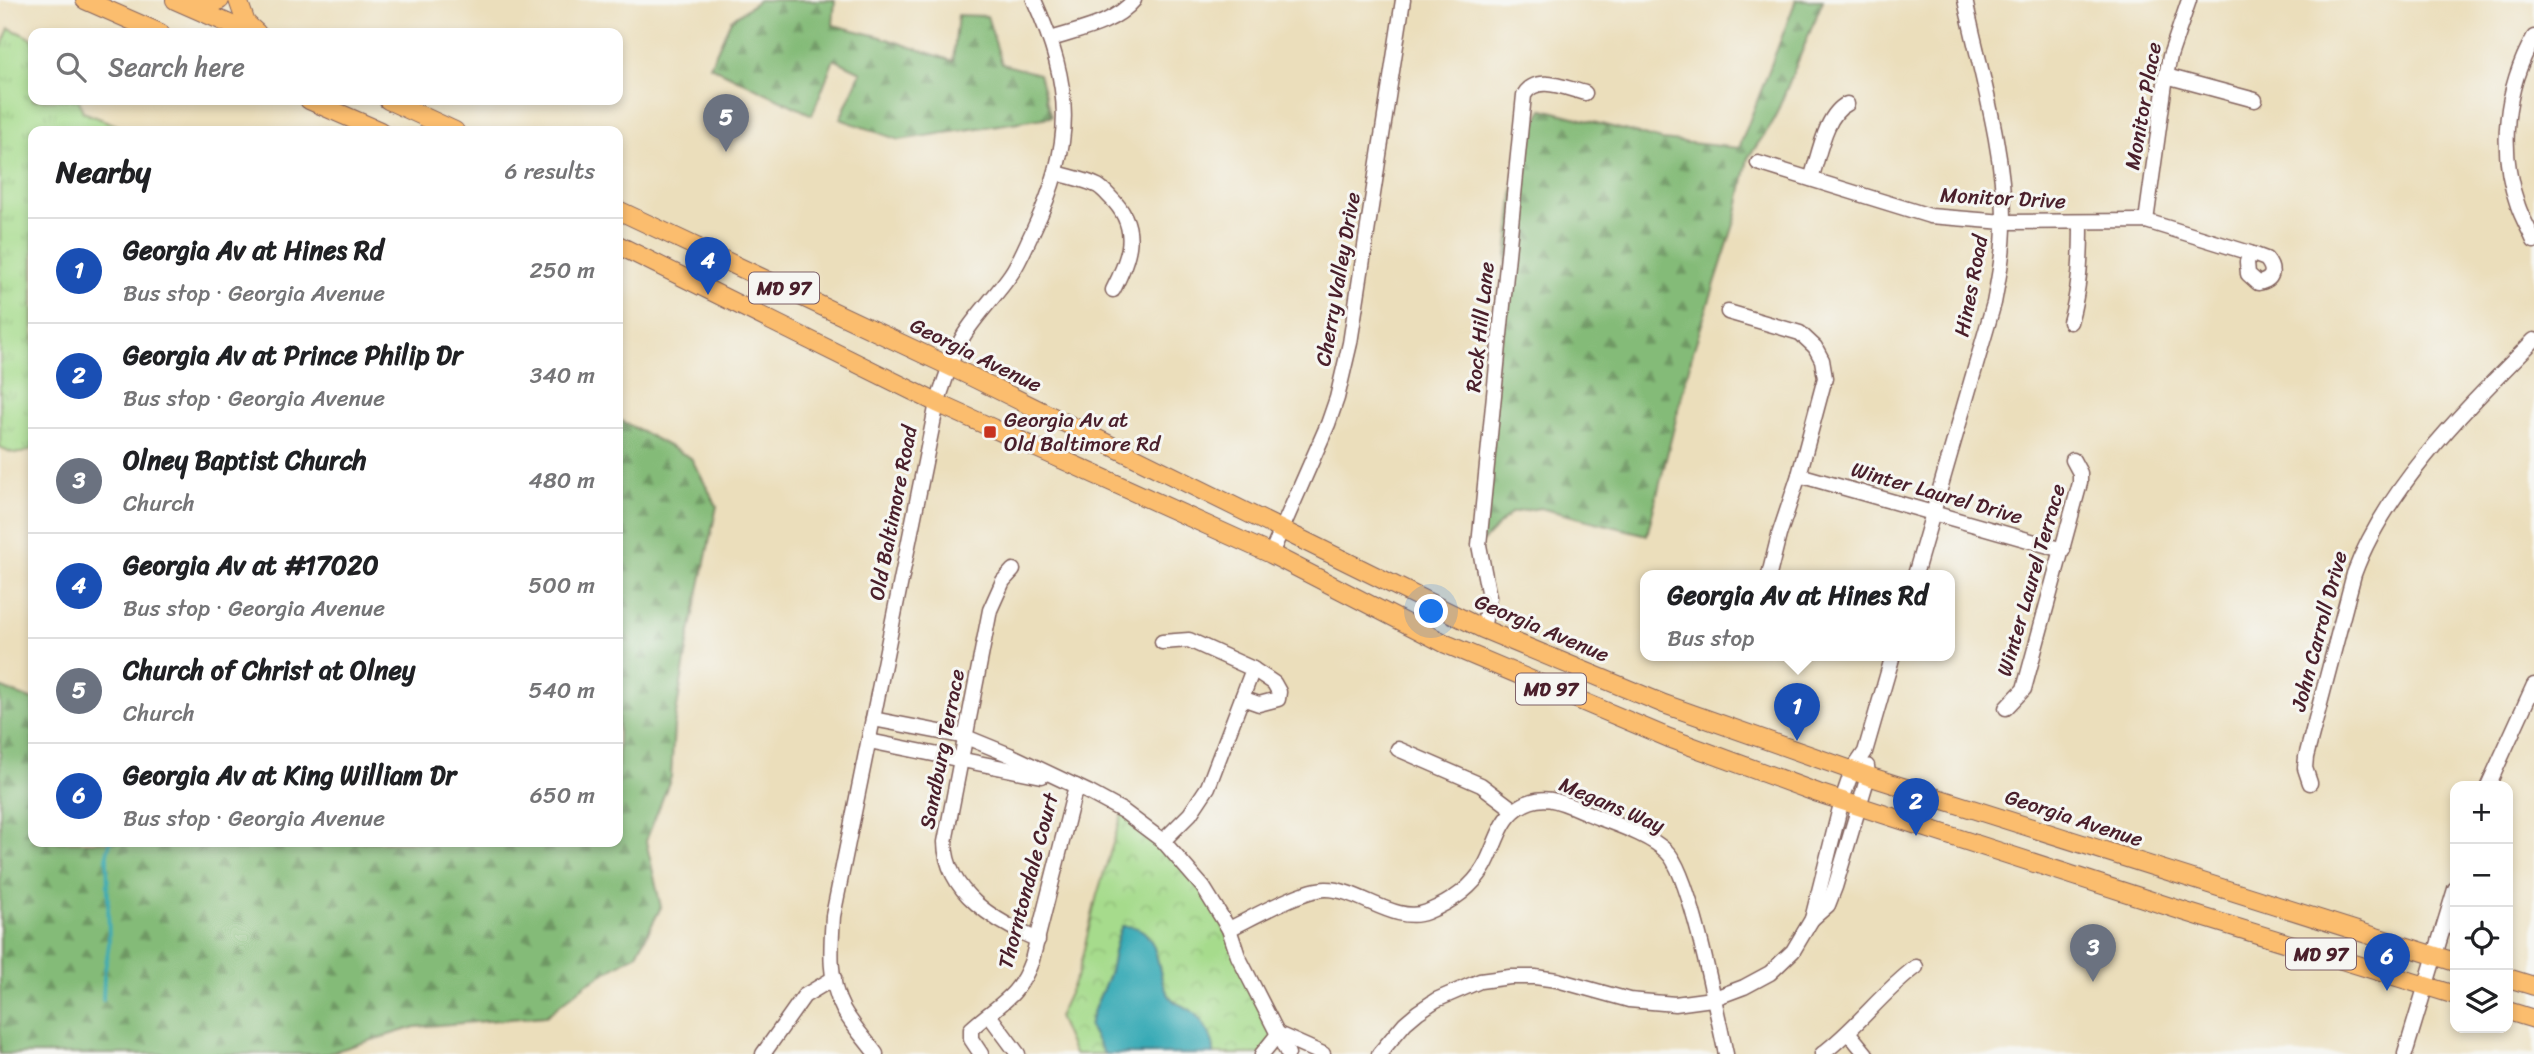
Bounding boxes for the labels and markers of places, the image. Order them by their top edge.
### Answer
pin: 5 [703,94,749,152]
pin: 4 [685,237,731,295]
place label: Georgia Av at Old Baltimore Rd [1004,401,1162,463]
marker: Georgia Av at Old Baltimore Rd [982,424,998,440]
pin: 1 [1774,683,1820,741]
pin: 2 [1893,778,1939,836]
pin: 3 [2070,924,2116,982]
pin: 6 [2364,933,2410,991]

